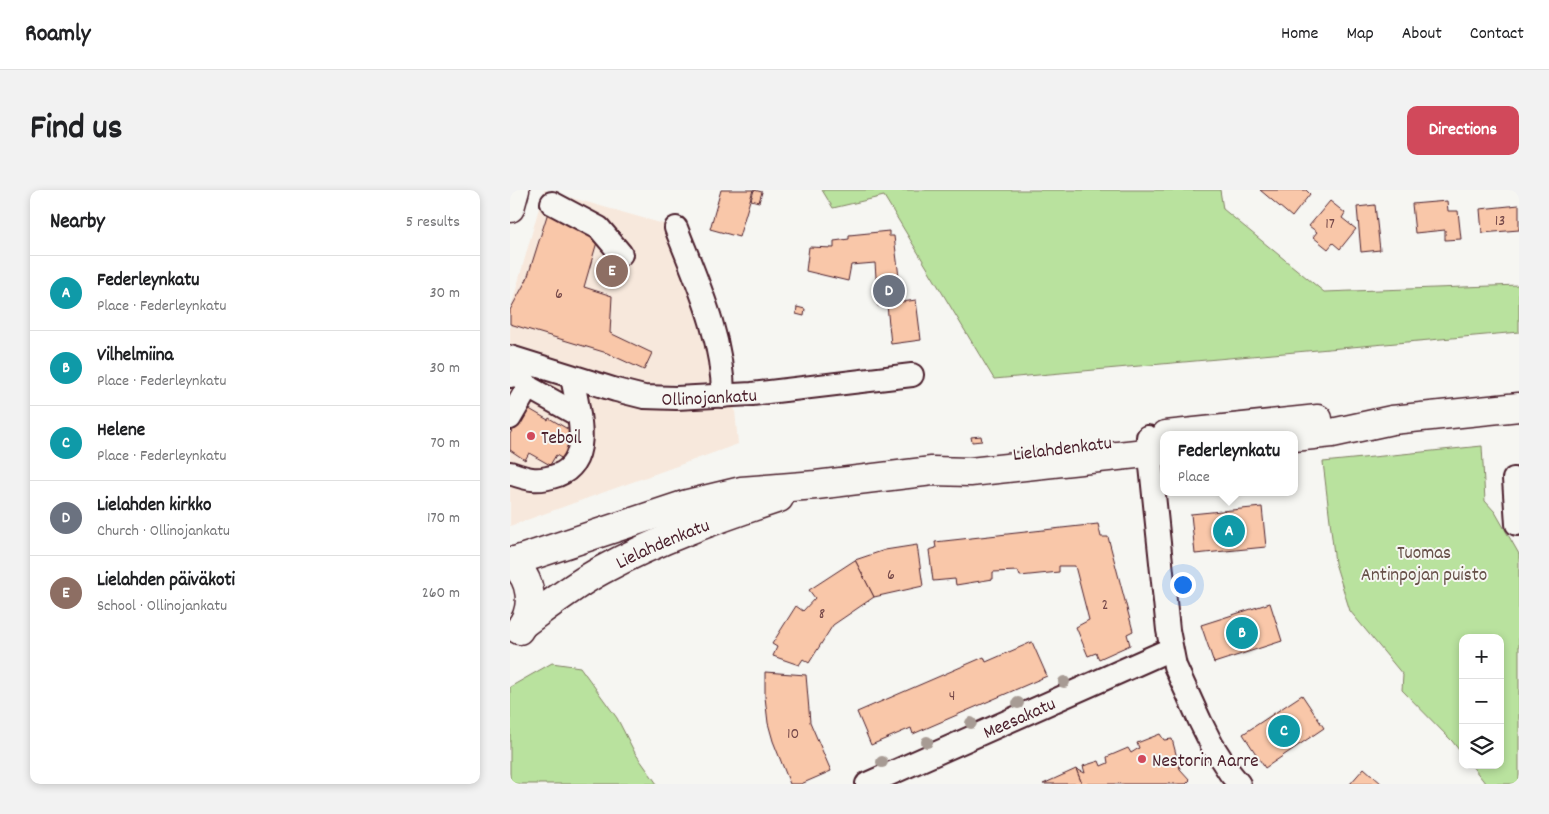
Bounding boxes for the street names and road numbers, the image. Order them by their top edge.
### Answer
street label: Ollinojankatu [661,384,759,415]
street label: Lielahdenkatu [1011,431,1114,470]
street label: Lielahdenkatu [612,513,714,578]
street label: Meesakatu [980,692,1061,748]

